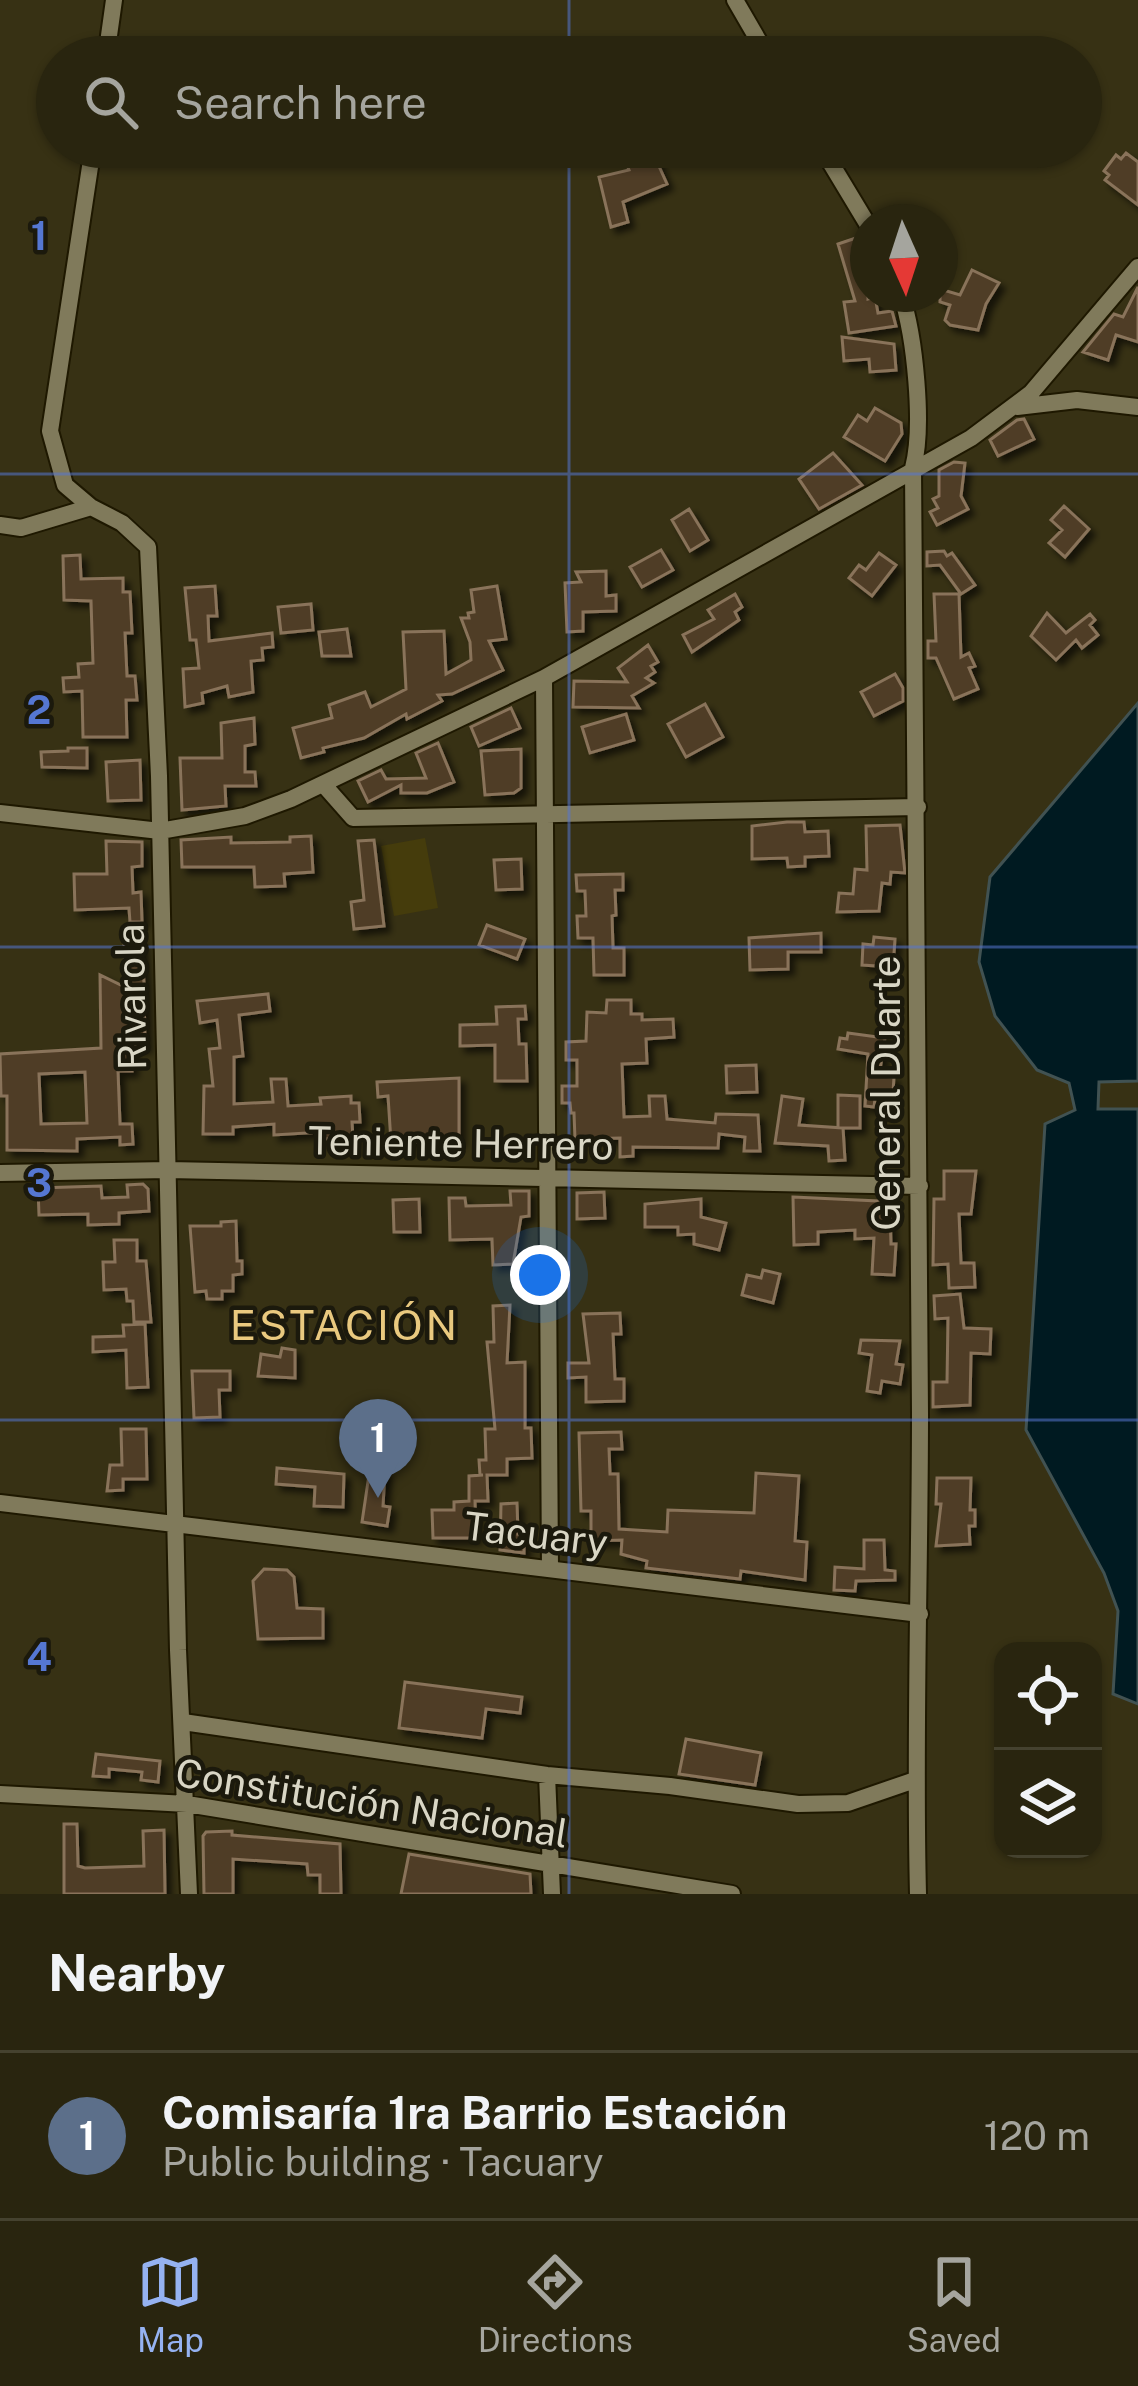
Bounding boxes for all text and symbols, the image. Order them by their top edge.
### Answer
search box [36,36,1102,168]
icon: search [78,69,144,135]
text: Search here [174,76,427,129]
north arrow [850,204,958,312]
text: 1 [31,213,47,259]
text: 2 [27,687,51,733]
street label: Rivarola [107,923,155,1071]
street label: General Duarte [863,955,909,1231]
street label: Teniente Herrero [308,1117,614,1169]
text: 3 [26,1160,52,1206]
your location [510,1245,570,1305]
district label: ESTACIÓN [230,1300,460,1349]
pin: 1 [339,1399,417,1498]
street label: Tacuary [462,1502,610,1566]
text: 4 [26,1634,52,1680]
map controls [994,1642,1102,1858]
button: locate [994,1642,1102,1750]
street label: Constitución Nacional [172,1749,572,1857]
button: layers [994,1750,1102,1858]
text: Nearby [48,1943,225,2002]
text: Comisaría 1ra Barrio Estación [162,2086,787,2139]
text: 1 [79,2113,95,2159]
text: 120 m [984,2113,1090,2159]
text: Public building · Tacuary [162,2139,604,2185]
tab: Map [137,2249,204,2359]
tab: Directions [478,2249,633,2359]
tab: Saved [907,2249,1001,2359]

